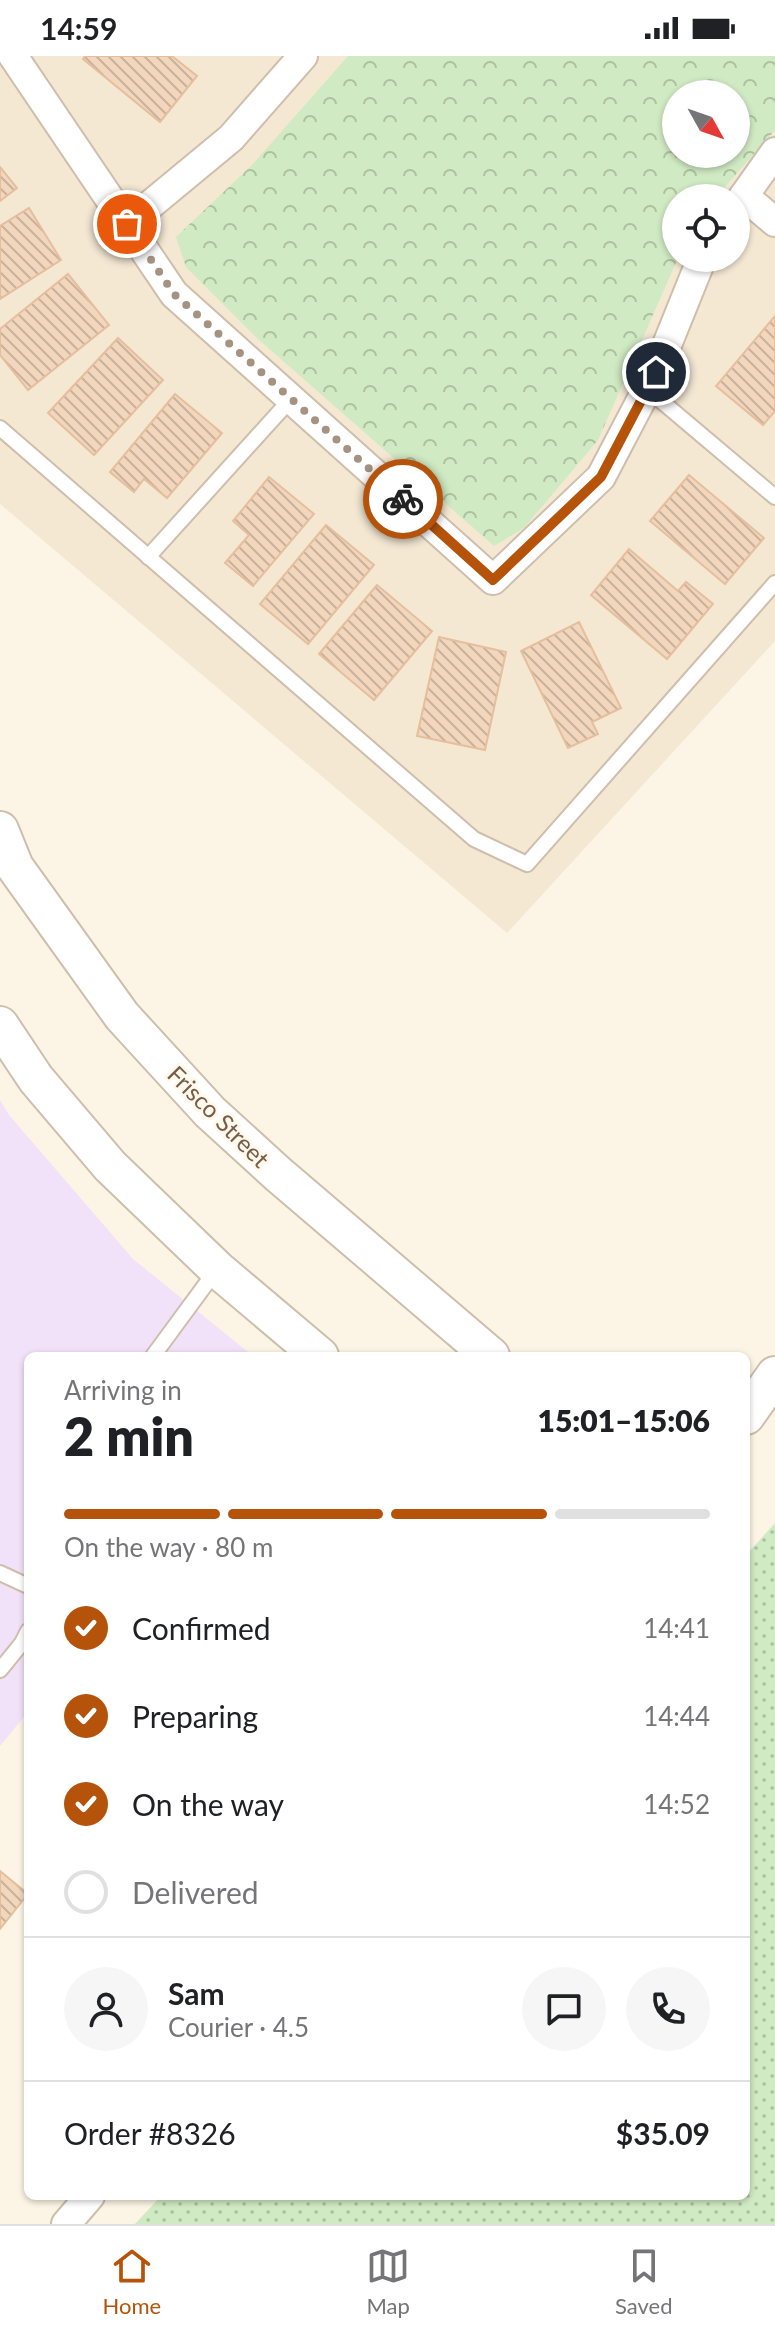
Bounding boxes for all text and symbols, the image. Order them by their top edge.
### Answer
text: 14:59 [40,10,117,46]
north arrow [662,80,750,168]
map controls [662,80,750,272]
button: locate [662,184,750,272]
pin [93,190,161,258]
icon: bag [105,202,149,246]
pin [622,338,690,406]
icon: home [634,350,678,394]
courier [363,459,443,539]
icon: bike [381,477,425,521]
street label: Frisco Street [162,1059,276,1173]
text: Arriving in [64,1374,182,1406]
text: 15:01–15:06 [537,1402,710,1438]
text: 2 min [64,1405,194,1467]
text: On the way · 80 m [64,1531,273,1563]
icon: check [64,1606,108,1650]
text: Confirmed [132,1610,271,1646]
text: 14:41 [643,1612,710,1644]
icon: check [64,1694,108,1738]
text: Preparing [132,1698,258,1734]
text: 14:44 [643,1700,710,1732]
icon: check [64,1782,108,1826]
text: On the way [132,1786,284,1822]
text: 14:52 [643,1788,710,1820]
text: Delivered [132,1874,259,1910]
button: person [64,1967,148,2051]
button: chat [522,1967,606,2051]
button: phone [626,1967,710,2051]
text: Sam [168,1975,225,2011]
text: Courier · 4.5 [168,2011,309,2043]
text: Order #8326 [64,2115,236,2151]
text: $35.09 [616,2115,710,2151]
tab: Home [102,2244,161,2319]
tab: Map [366,2244,410,2319]
tab: Saved [615,2244,672,2319]

